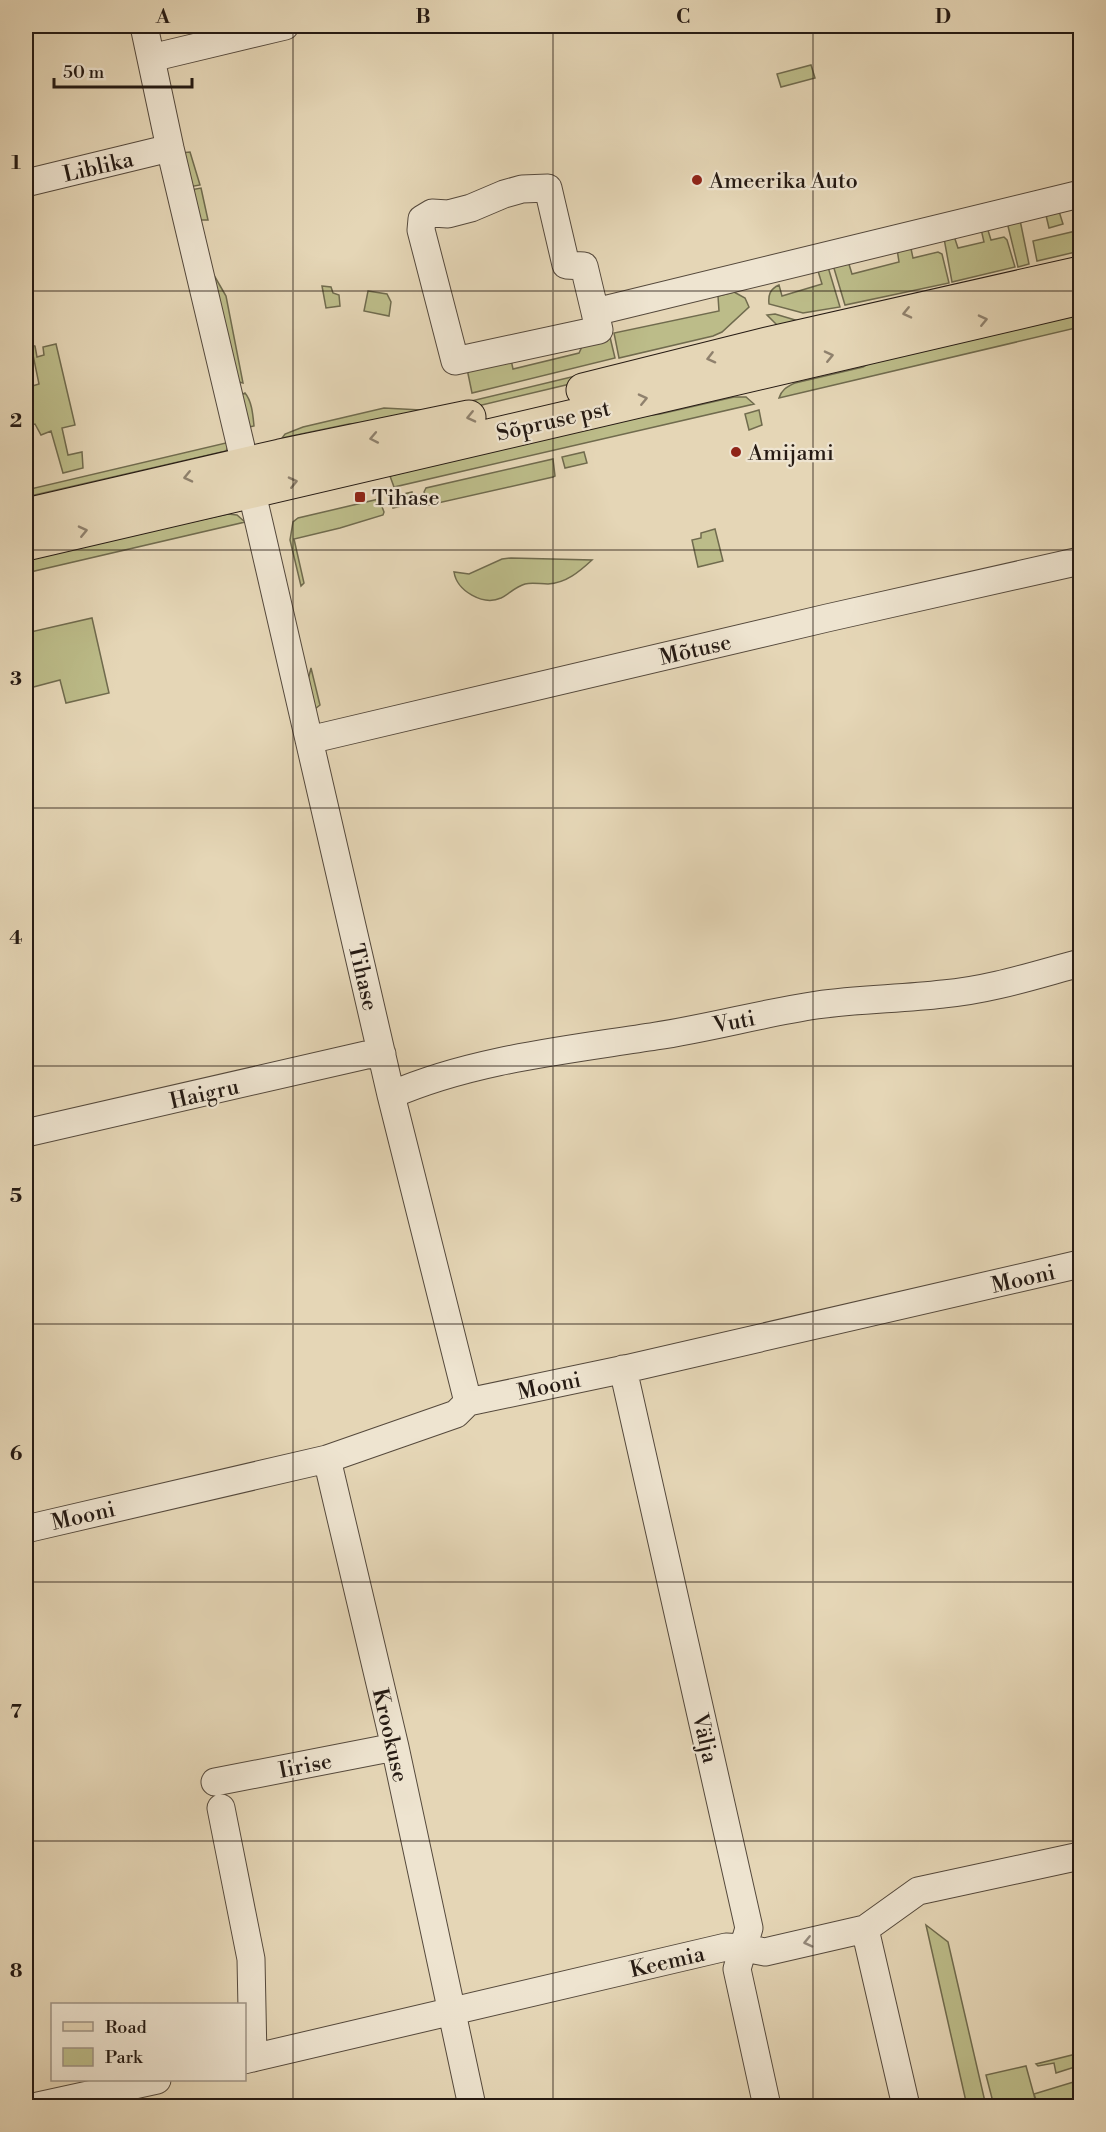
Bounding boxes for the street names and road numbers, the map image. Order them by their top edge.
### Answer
street label: Liblika [60,146,137,189]
street label: Sõpruse pst [494,395,613,448]
street label: Mõtuse [657,629,734,672]
street label: Tihase [342,941,383,1013]
street label: Vuti [710,1005,758,1040]
street label: Haigru [167,1073,242,1116]
street label: Mooni [989,1259,1058,1300]
street label: Mooni [515,1367,584,1406]
street label: Mooni [49,1496,118,1537]
street label: Krookuse [366,1686,413,1785]
street label: Välja [686,1710,723,1767]
street label: Iirise [276,1748,334,1785]
street label: Keemia [627,1941,708,1984]

